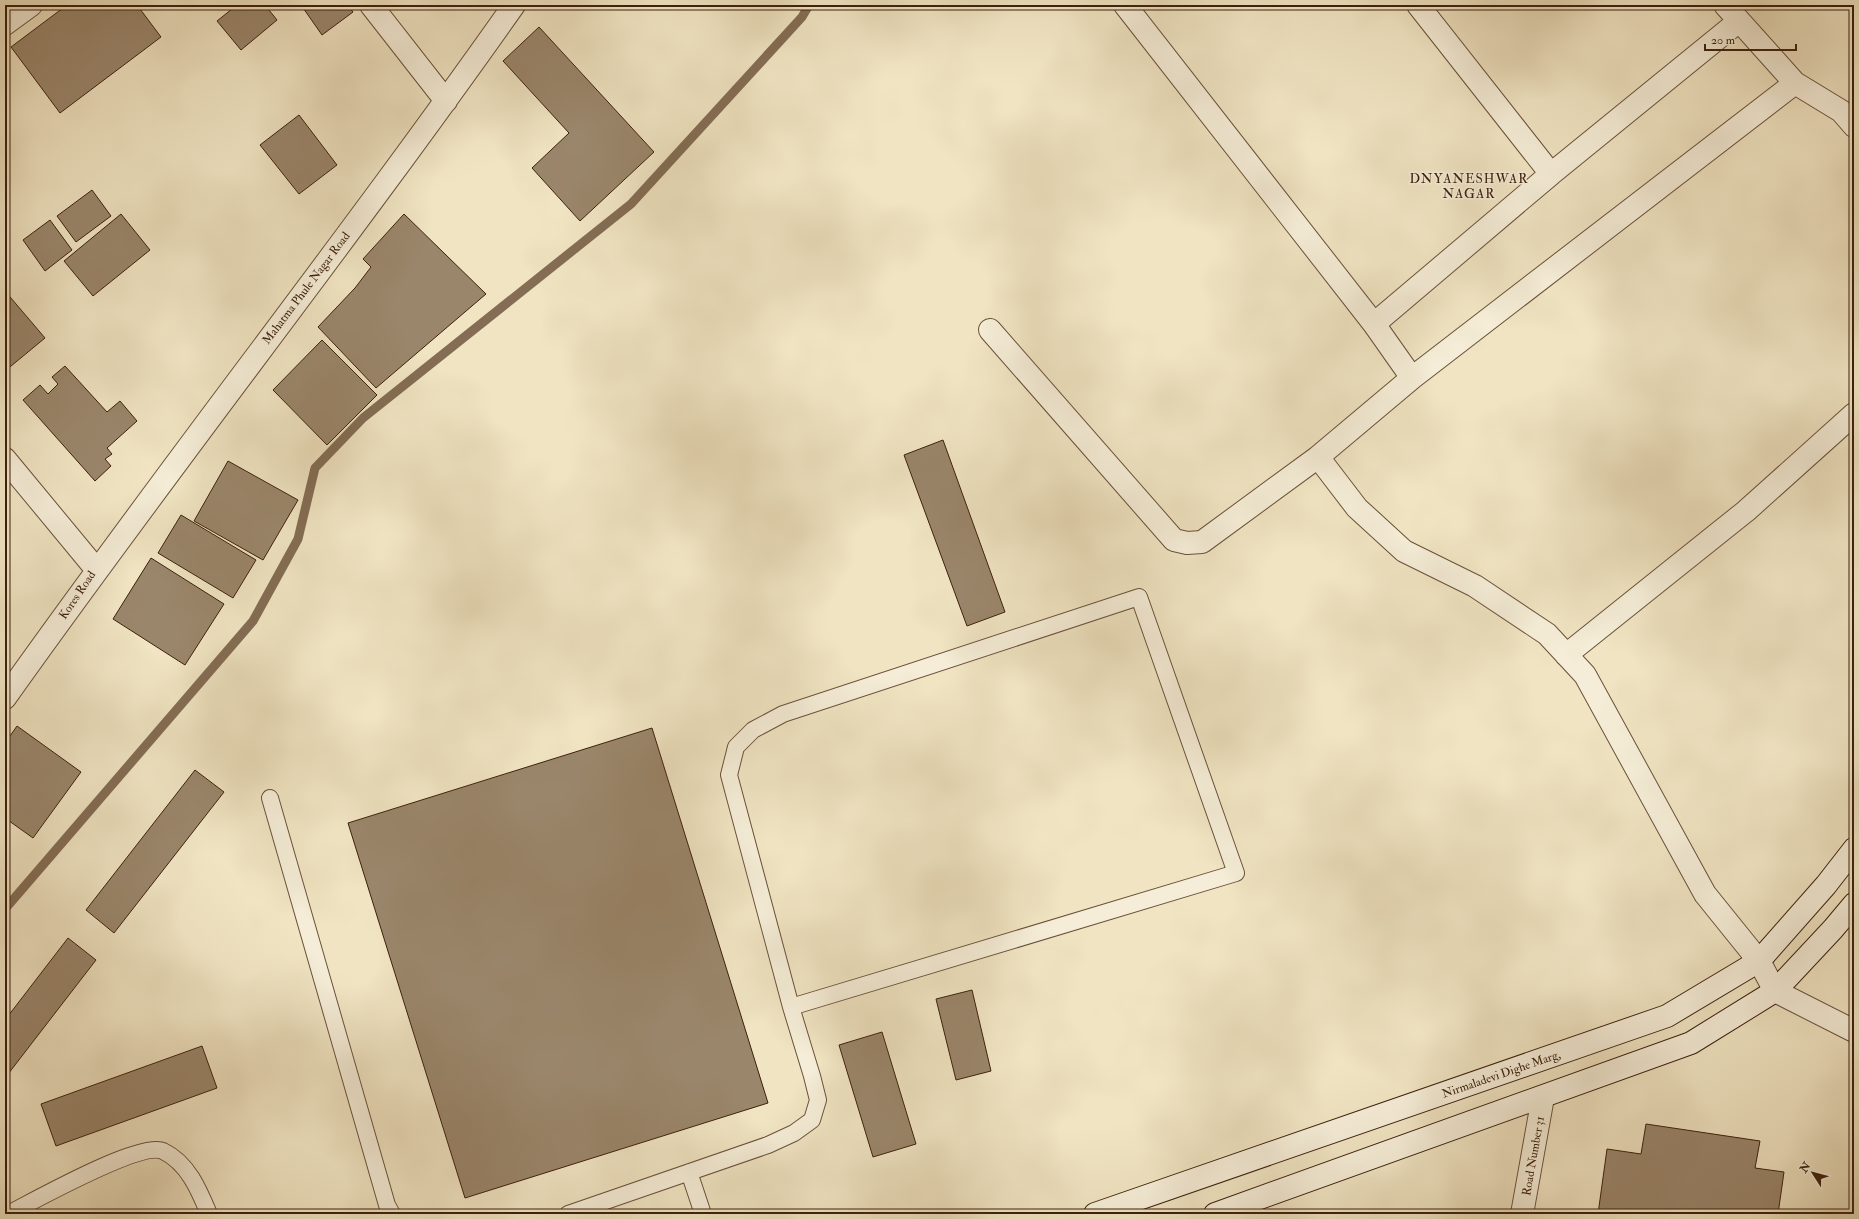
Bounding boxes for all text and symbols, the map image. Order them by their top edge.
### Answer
scale bar [1705,26,1796,52]
text: 20 m [1711,33,1736,48]
district label: DNYANESHWAR NAGAR [1409,171,1529,202]
street label: Mahatma Phule Nagar Road [259,229,354,347]
street label: Kores Road [56,568,99,622]
street label: Nirmaladevi Dighe Marg, [1440,1047,1563,1102]
street label: Road Number 31 [1519,1115,1548,1197]
north arrow [1793,1153,1833,1193]
text: N [1797,1159,1814,1176]

